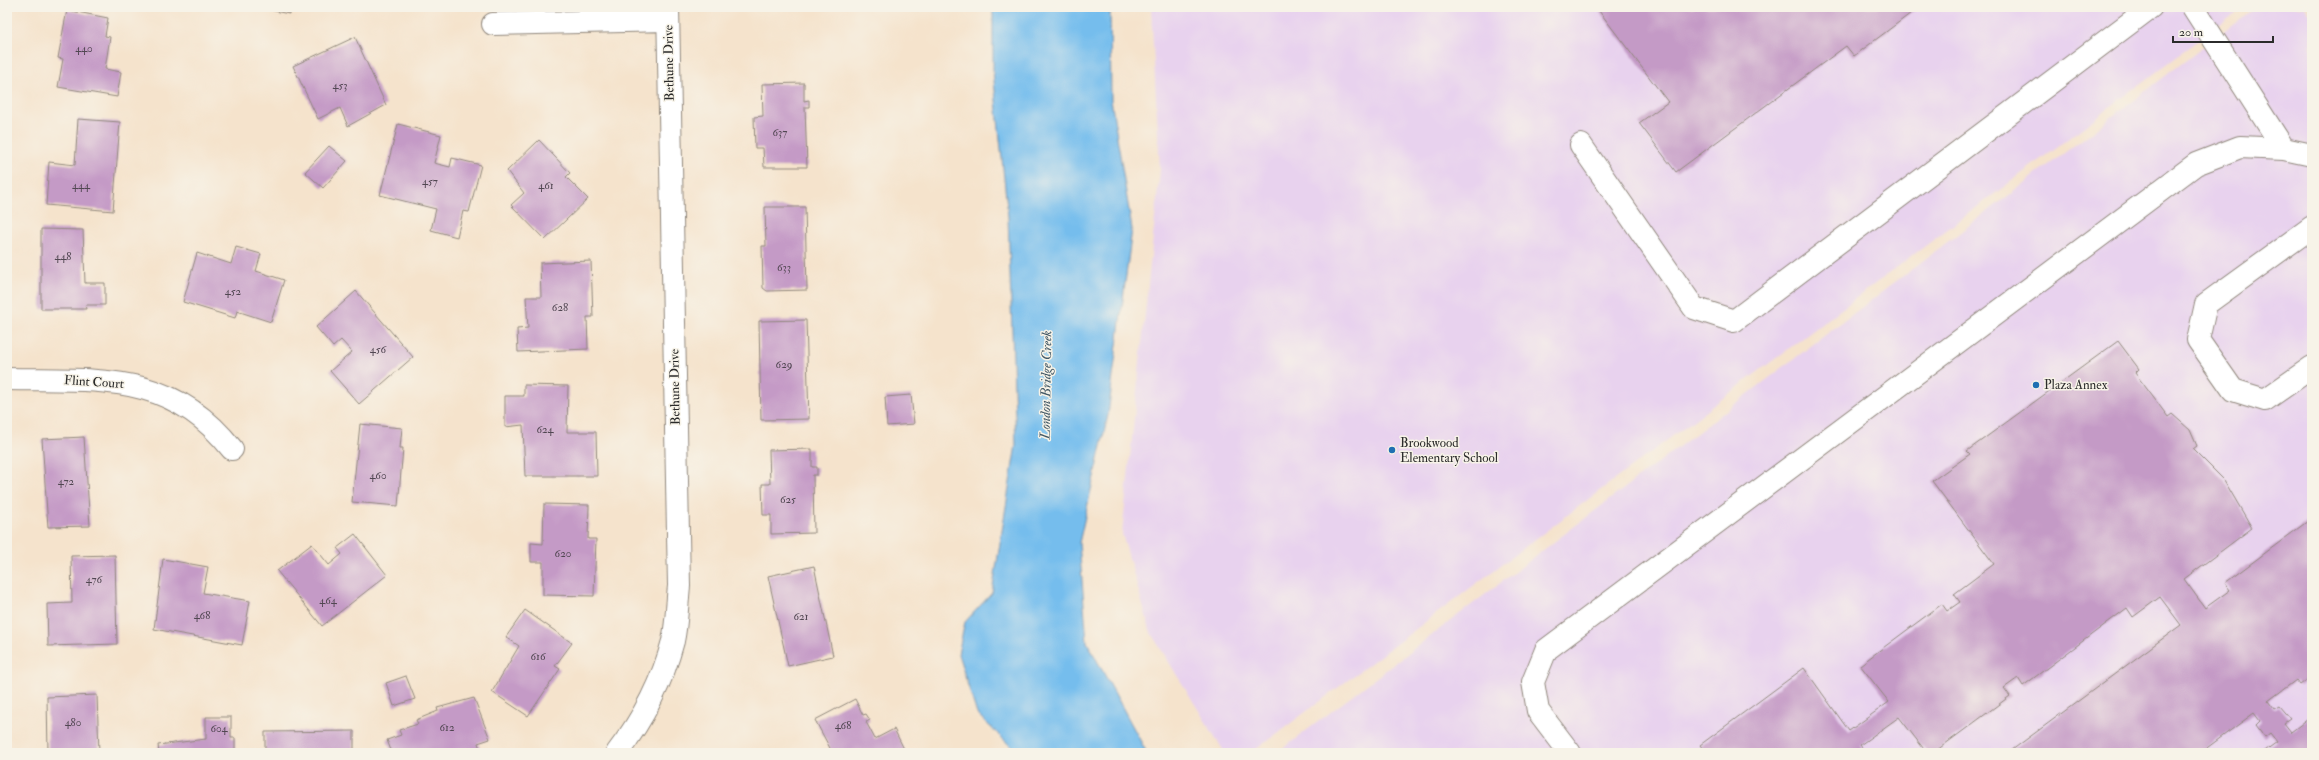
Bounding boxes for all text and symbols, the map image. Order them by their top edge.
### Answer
scale bar [2173,18,2273,44]
street label: Bethune Drive [660,24,678,101]
text: 20 m [2179,25,2204,40]
house number: 440 [75,42,93,55]
house number: 453 [333,79,348,92]
house number: 637 [773,126,787,139]
house number: 457 [422,175,438,188]
house number: 444 [72,179,91,192]
house number: 461 [538,179,554,192]
house number: 448 [54,250,72,263]
house number: 633 [777,261,791,274]
house number: 452 [225,285,242,298]
house number: 628 [552,301,568,314]
water label: London Bridge Creek [1037,330,1055,441]
house number: 456 [370,343,388,356]
street label: Bethune Drive [666,348,684,425]
house number: 629 [776,358,792,371]
street label: Flint Court [63,372,125,392]
place label: Plaza Annex [2044,377,2108,393]
marker: Plaza Annex [2031,380,2041,390]
house number: 624 [536,423,555,436]
place label: Brookwood Elementary School [1400,435,1499,467]
marker: Brookwood Elementary School [1387,445,1397,455]
house number: 460 [369,469,387,482]
house number: 472 [58,475,75,488]
house number: 625 [780,493,796,506]
house number: 620 [555,547,572,560]
house number: 476 [86,573,104,586]
house number: 464 [319,594,338,607]
house number: 468 [194,609,210,622]
house number: 621 [793,610,809,623]
house number: 616 [531,650,547,663]
house number: 480 [65,716,82,729]
house number: 468 [835,719,851,732]
house number: 612 [439,721,455,734]
house number: 604 [210,722,229,735]

